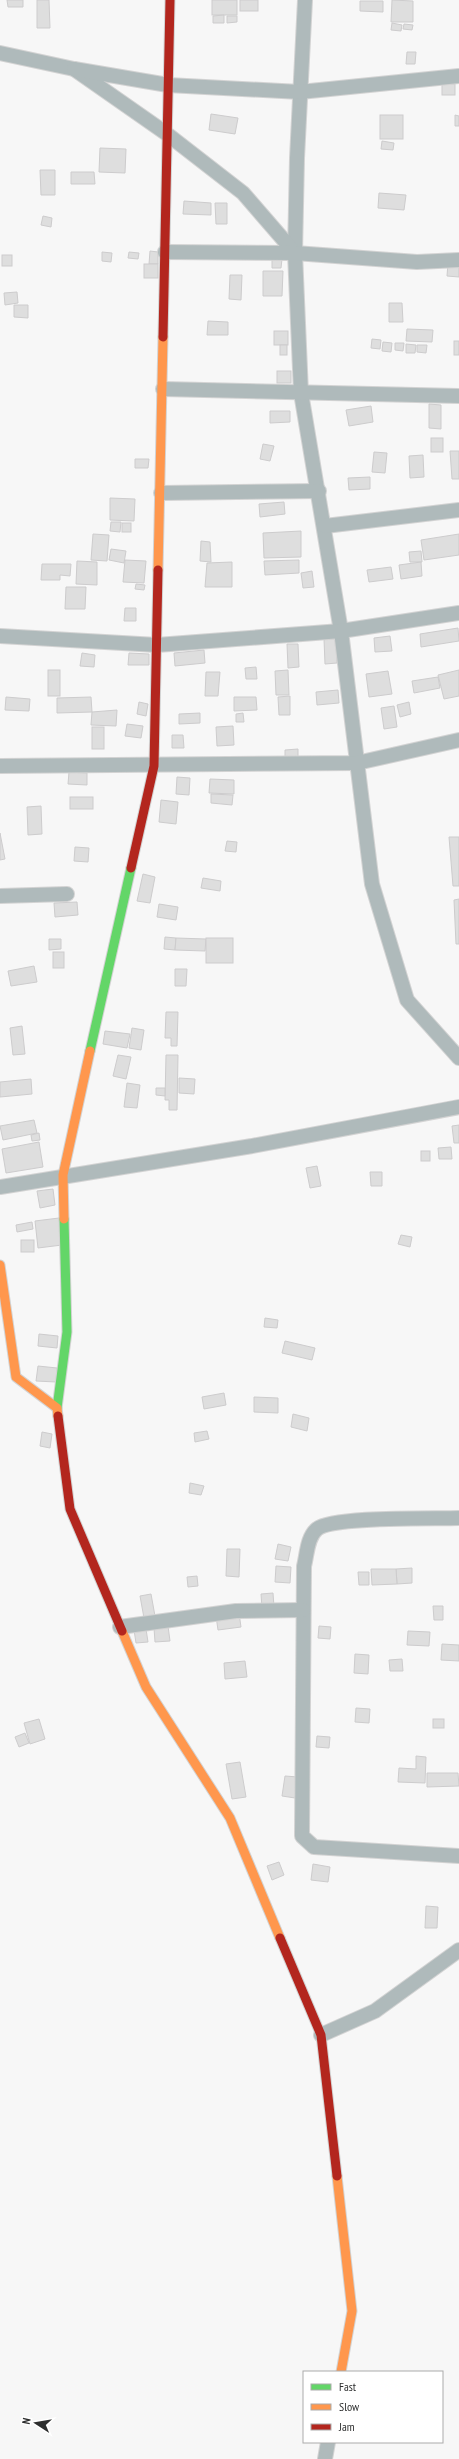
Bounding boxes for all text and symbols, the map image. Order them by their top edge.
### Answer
legend [303,2371,443,2443]
text: Fast [339,2379,357,2394]
text: Slow [339,2399,360,2414]
north arrow [16,2403,56,2443]
text: N [19,2417,34,2425]
text: Jam [338,2419,355,2434]

